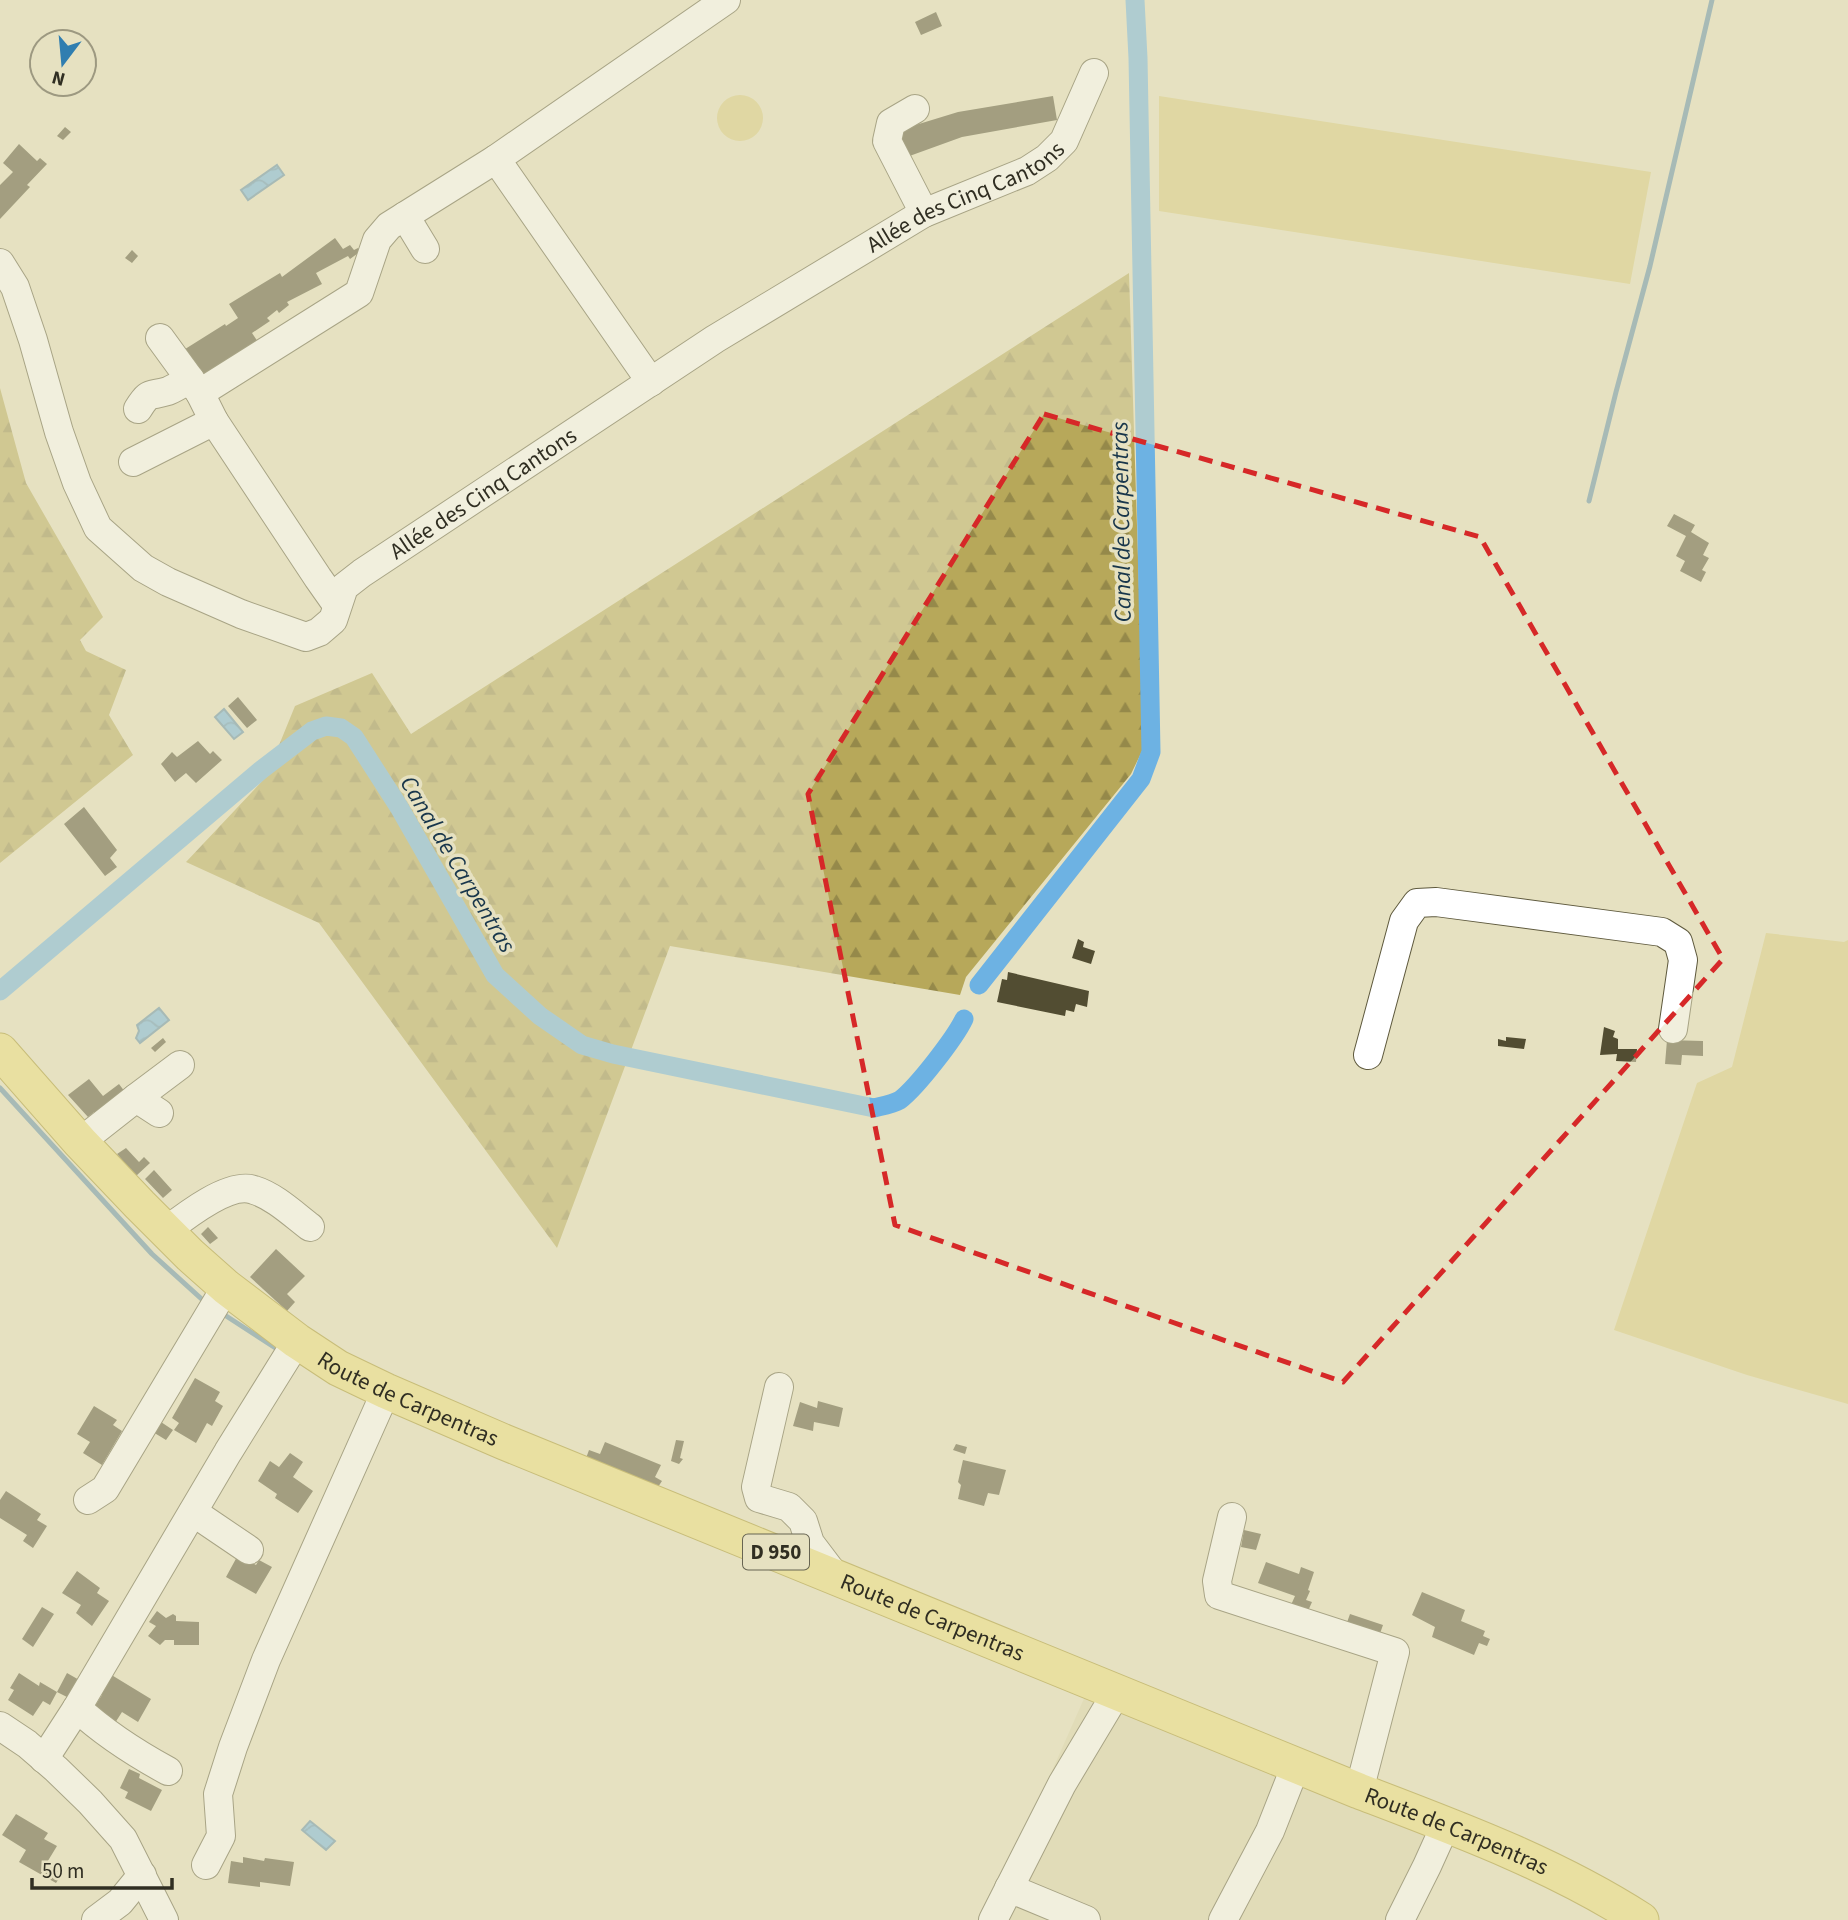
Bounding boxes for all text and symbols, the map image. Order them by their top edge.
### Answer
north arrow [28,28,98,98]
text: N [49,63,69,93]
street label: Allée des Cinq Cantons [860,134,1072,261]
street label: Allée des Cinq Cantons [383,419,583,567]
water label: Canal de Carpentras [1102,421,1141,623]
water label: Canal de Carpentras [391,769,524,960]
street label: Route de Carpentras [311,1343,504,1455]
road number: D 950 [743,1534,809,1570]
street label: Route de Carpentras [835,1565,1029,1670]
street label: Route de Carpentras [1360,1779,1554,1884]
scale bar [32,1846,172,1890]
text: 50 m [42,1856,84,1886]

